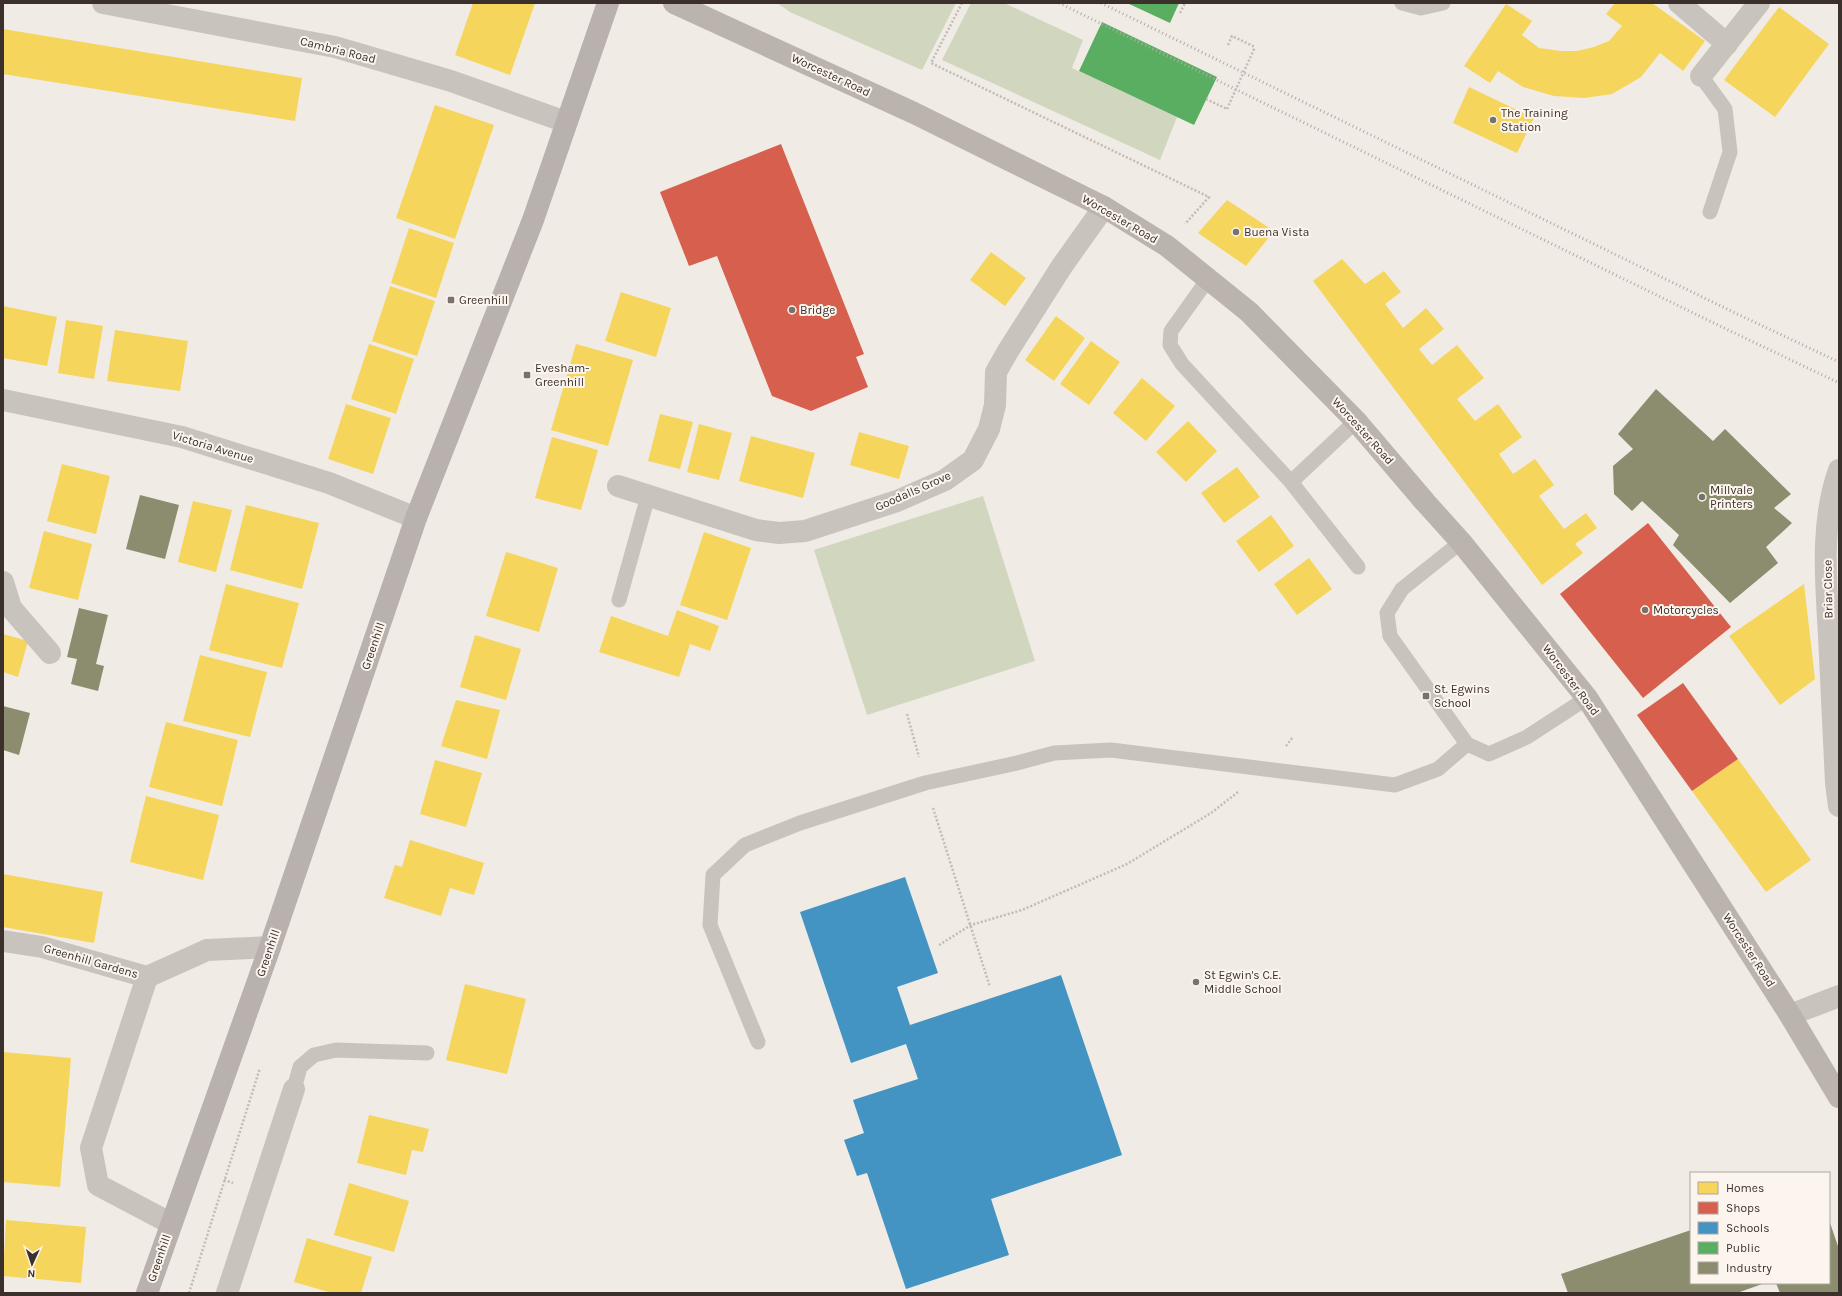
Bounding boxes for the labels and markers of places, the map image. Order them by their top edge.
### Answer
place label: The Training Station [1501,106,1568,134]
marker: The Training Station [1488,115,1498,125]
place label: Buena Vista [1244,225,1309,239]
marker: Buena Vista [1231,227,1241,237]
place label: Greenhill [459,293,508,307]
marker: Greenhill [446,295,456,305]
place label: Bridge [800,303,835,317]
marker: Bridge [787,305,797,315]
place label: Evesham- Greenhill [535,361,590,389]
marker: Evesham- Greenhill [522,370,532,380]
place label: Millvale Printers [1710,483,1753,511]
marker: Millvale Printers [1697,492,1707,502]
place label: Motorcycles [1653,603,1719,617]
marker: Motorcycles [1640,605,1650,615]
place label: St. Egwins School [1434,682,1490,710]
marker: St. Egwins School [1421,691,1431,701]
place label: St Egwin's C.E. Middle School [1204,968,1282,996]
marker: St Egwin's C.E. Middle School [1191,977,1201,987]

